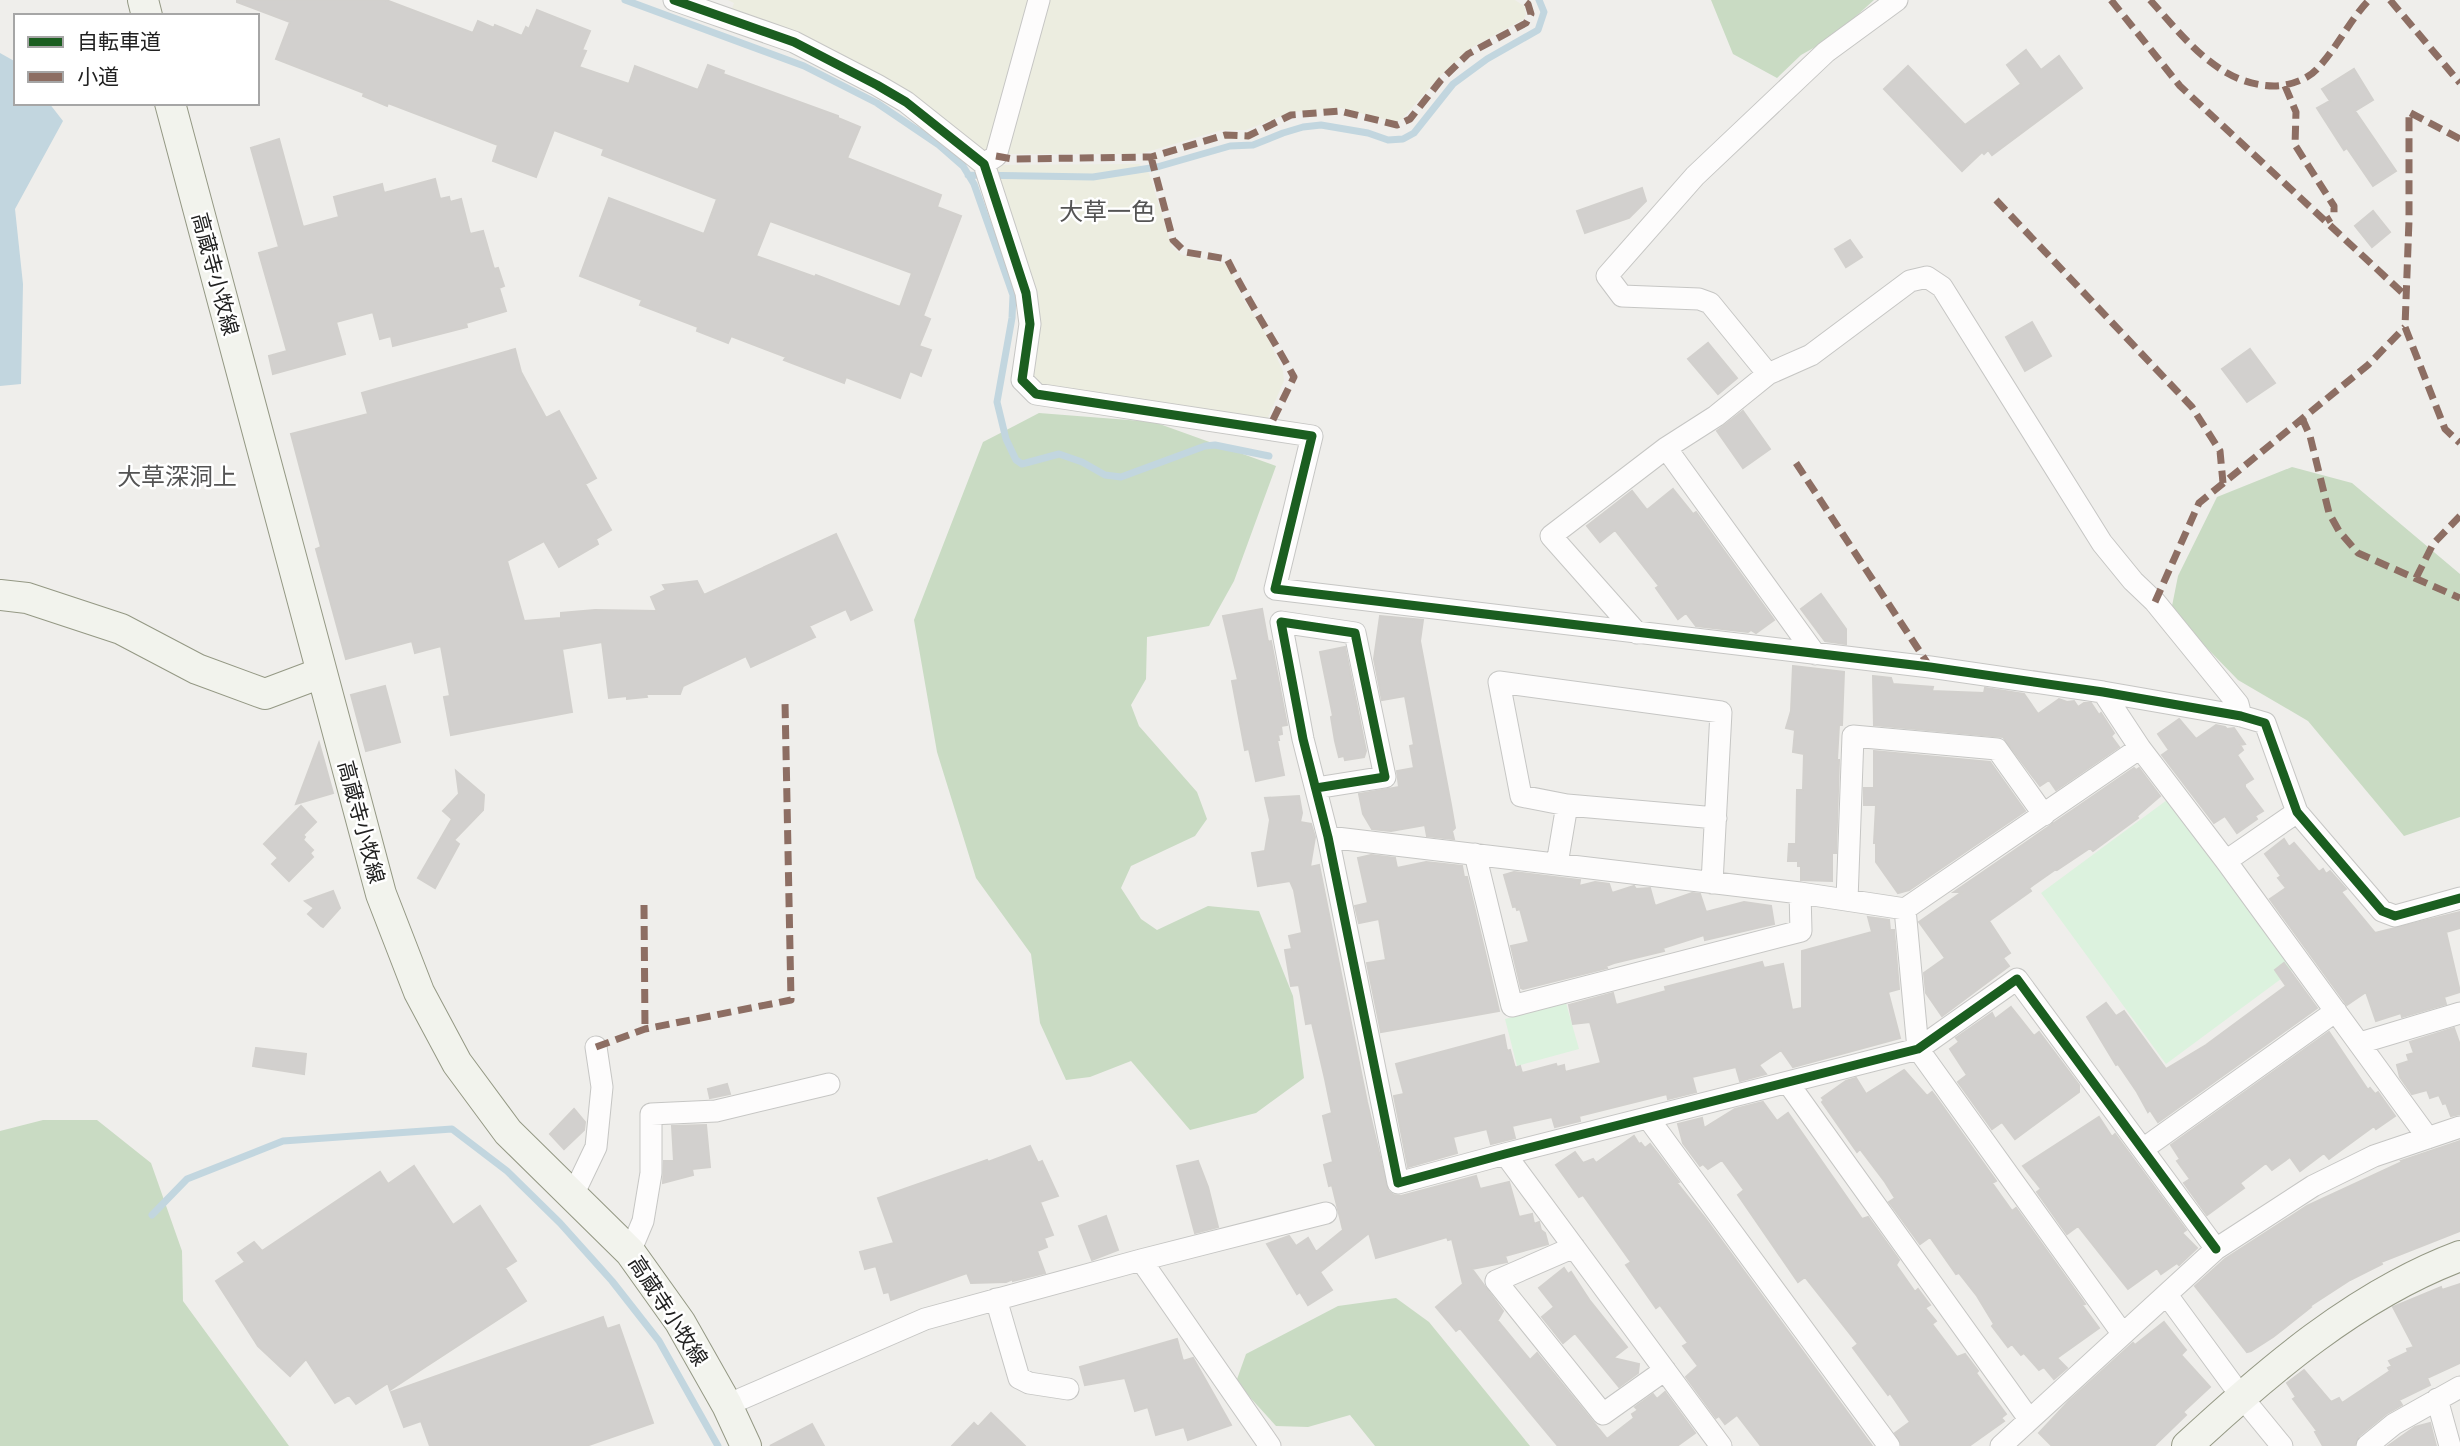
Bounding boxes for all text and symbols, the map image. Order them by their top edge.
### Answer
legend [14,14,259,105]
text: 自転車道 [77,30,161,54]
text: 小道 [77,65,119,89]
district label: 大草一色 [1059,198,1155,226]
street label: 高蔵寺小牧線 [187,210,243,338]
district label: 大草深洞上 [117,463,237,491]
street label: 高蔵寺小牧線 [333,758,389,886]
street label: 高蔵寺小牧線 [624,1252,712,1370]

